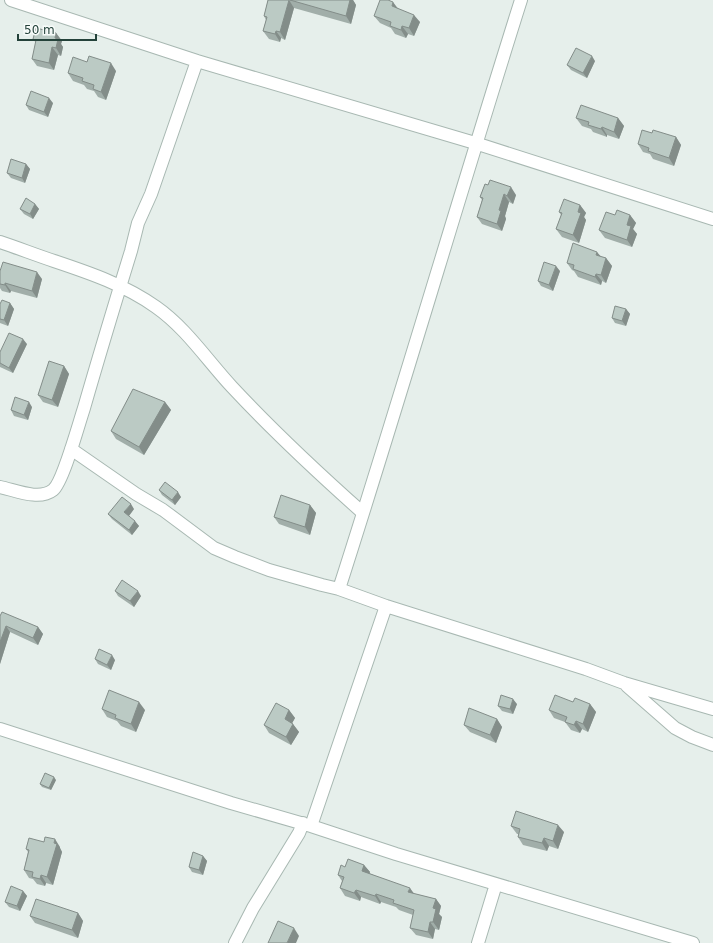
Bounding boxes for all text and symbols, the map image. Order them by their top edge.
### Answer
scale bar [18,16,96,42]
text: 50 m [24,23,55,37]

